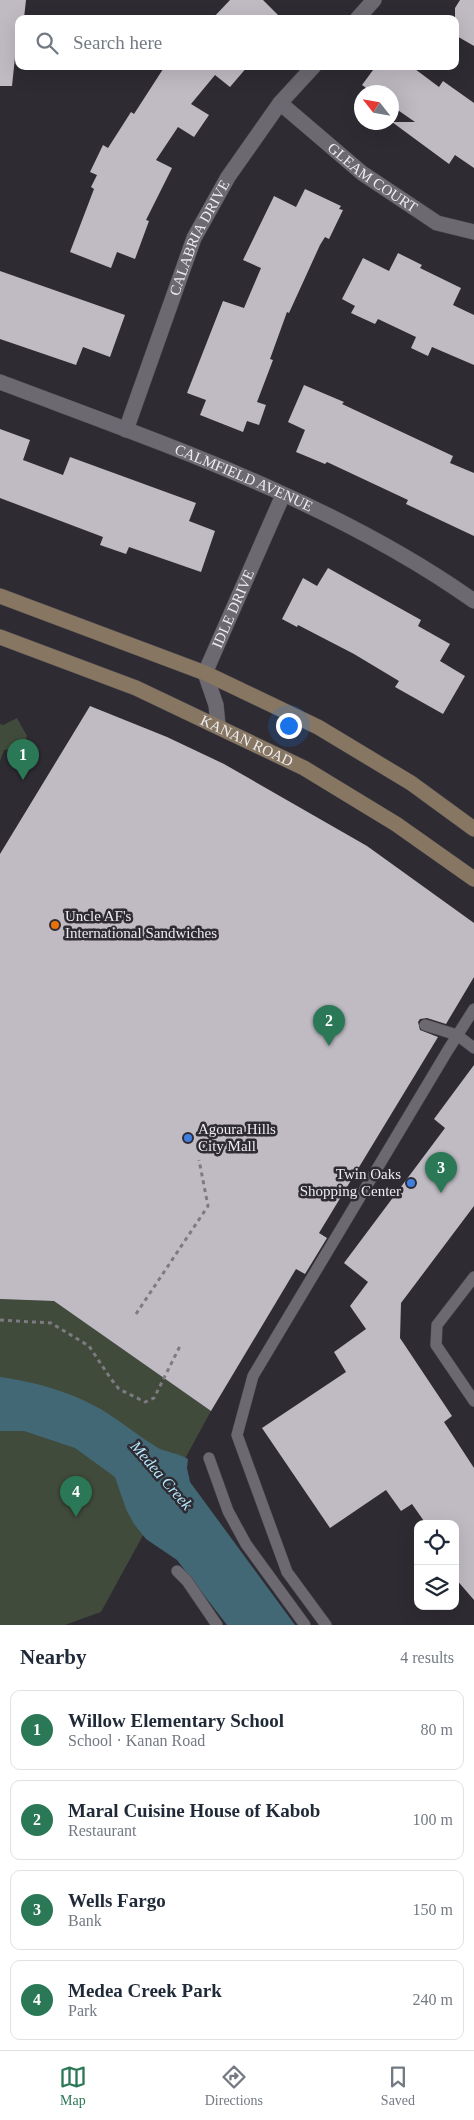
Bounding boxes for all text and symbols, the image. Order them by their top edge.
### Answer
search box [15,15,459,70]
icon: search [33,29,61,57]
text: Search here [73,32,162,53]
north arrow [354,85,399,130]
street label: GLEAM COURT [325,139,420,216]
street label: CALABRIA DRIVE [166,177,233,298]
street label: CALMFIELD AVENUE [173,441,315,515]
street label: IDLE DRIVE [209,567,257,650]
street label: KANAN ROAD [198,712,296,770]
your location [276,713,302,739]
pin: 1 [7,739,39,780]
place label: Uncle AF's International Sandwiches [65,908,217,941]
marker: Uncle AF's International Sandwiches [49,919,61,931]
pin: 2 [313,1005,345,1046]
place label: Agoura Hills City Mall [198,1121,276,1154]
marker: Agoura Hills City Mall [182,1132,194,1144]
pin: 3 [425,1152,457,1193]
place label: Twin Oaks Shopping Center [300,1166,401,1199]
marker: Twin Oaks Shopping Center [405,1177,417,1189]
water label: Medea Creek [127,1437,197,1514]
pin: 4 [60,1476,92,1517]
map controls [414,1520,459,1610]
button: locate [414,1520,459,1565]
button: layers [414,1565,459,1610]
text: Nearby [20,1645,87,1669]
text: 4 results [400,1649,454,1666]
text: Willow Elementary School [68,1710,284,1731]
text: 1 [33,1721,41,1738]
text: 80 m [421,1721,453,1738]
text: School · Kanan Road [68,1732,205,1749]
text: Maral Cuisine House of Kabob [68,1800,320,1821]
text: 2 [33,1811,41,1828]
text: 100 m [413,1811,453,1828]
text: Restaurant [68,1822,136,1839]
text: Wells Fargo [68,1890,166,1911]
text: 3 [33,1901,41,1918]
text: 150 m [413,1901,453,1918]
text: Bank [68,1912,102,1929]
text: Medea Creek Park [68,1980,222,2001]
text: 4 [33,1991,41,2008]
text: 240 m [413,1991,453,2008]
text: Park [68,2002,97,2019]
tab: Map [59,2063,87,2109]
tab: Directions [205,2063,263,2109]
tab: Saved [381,2063,415,2109]

